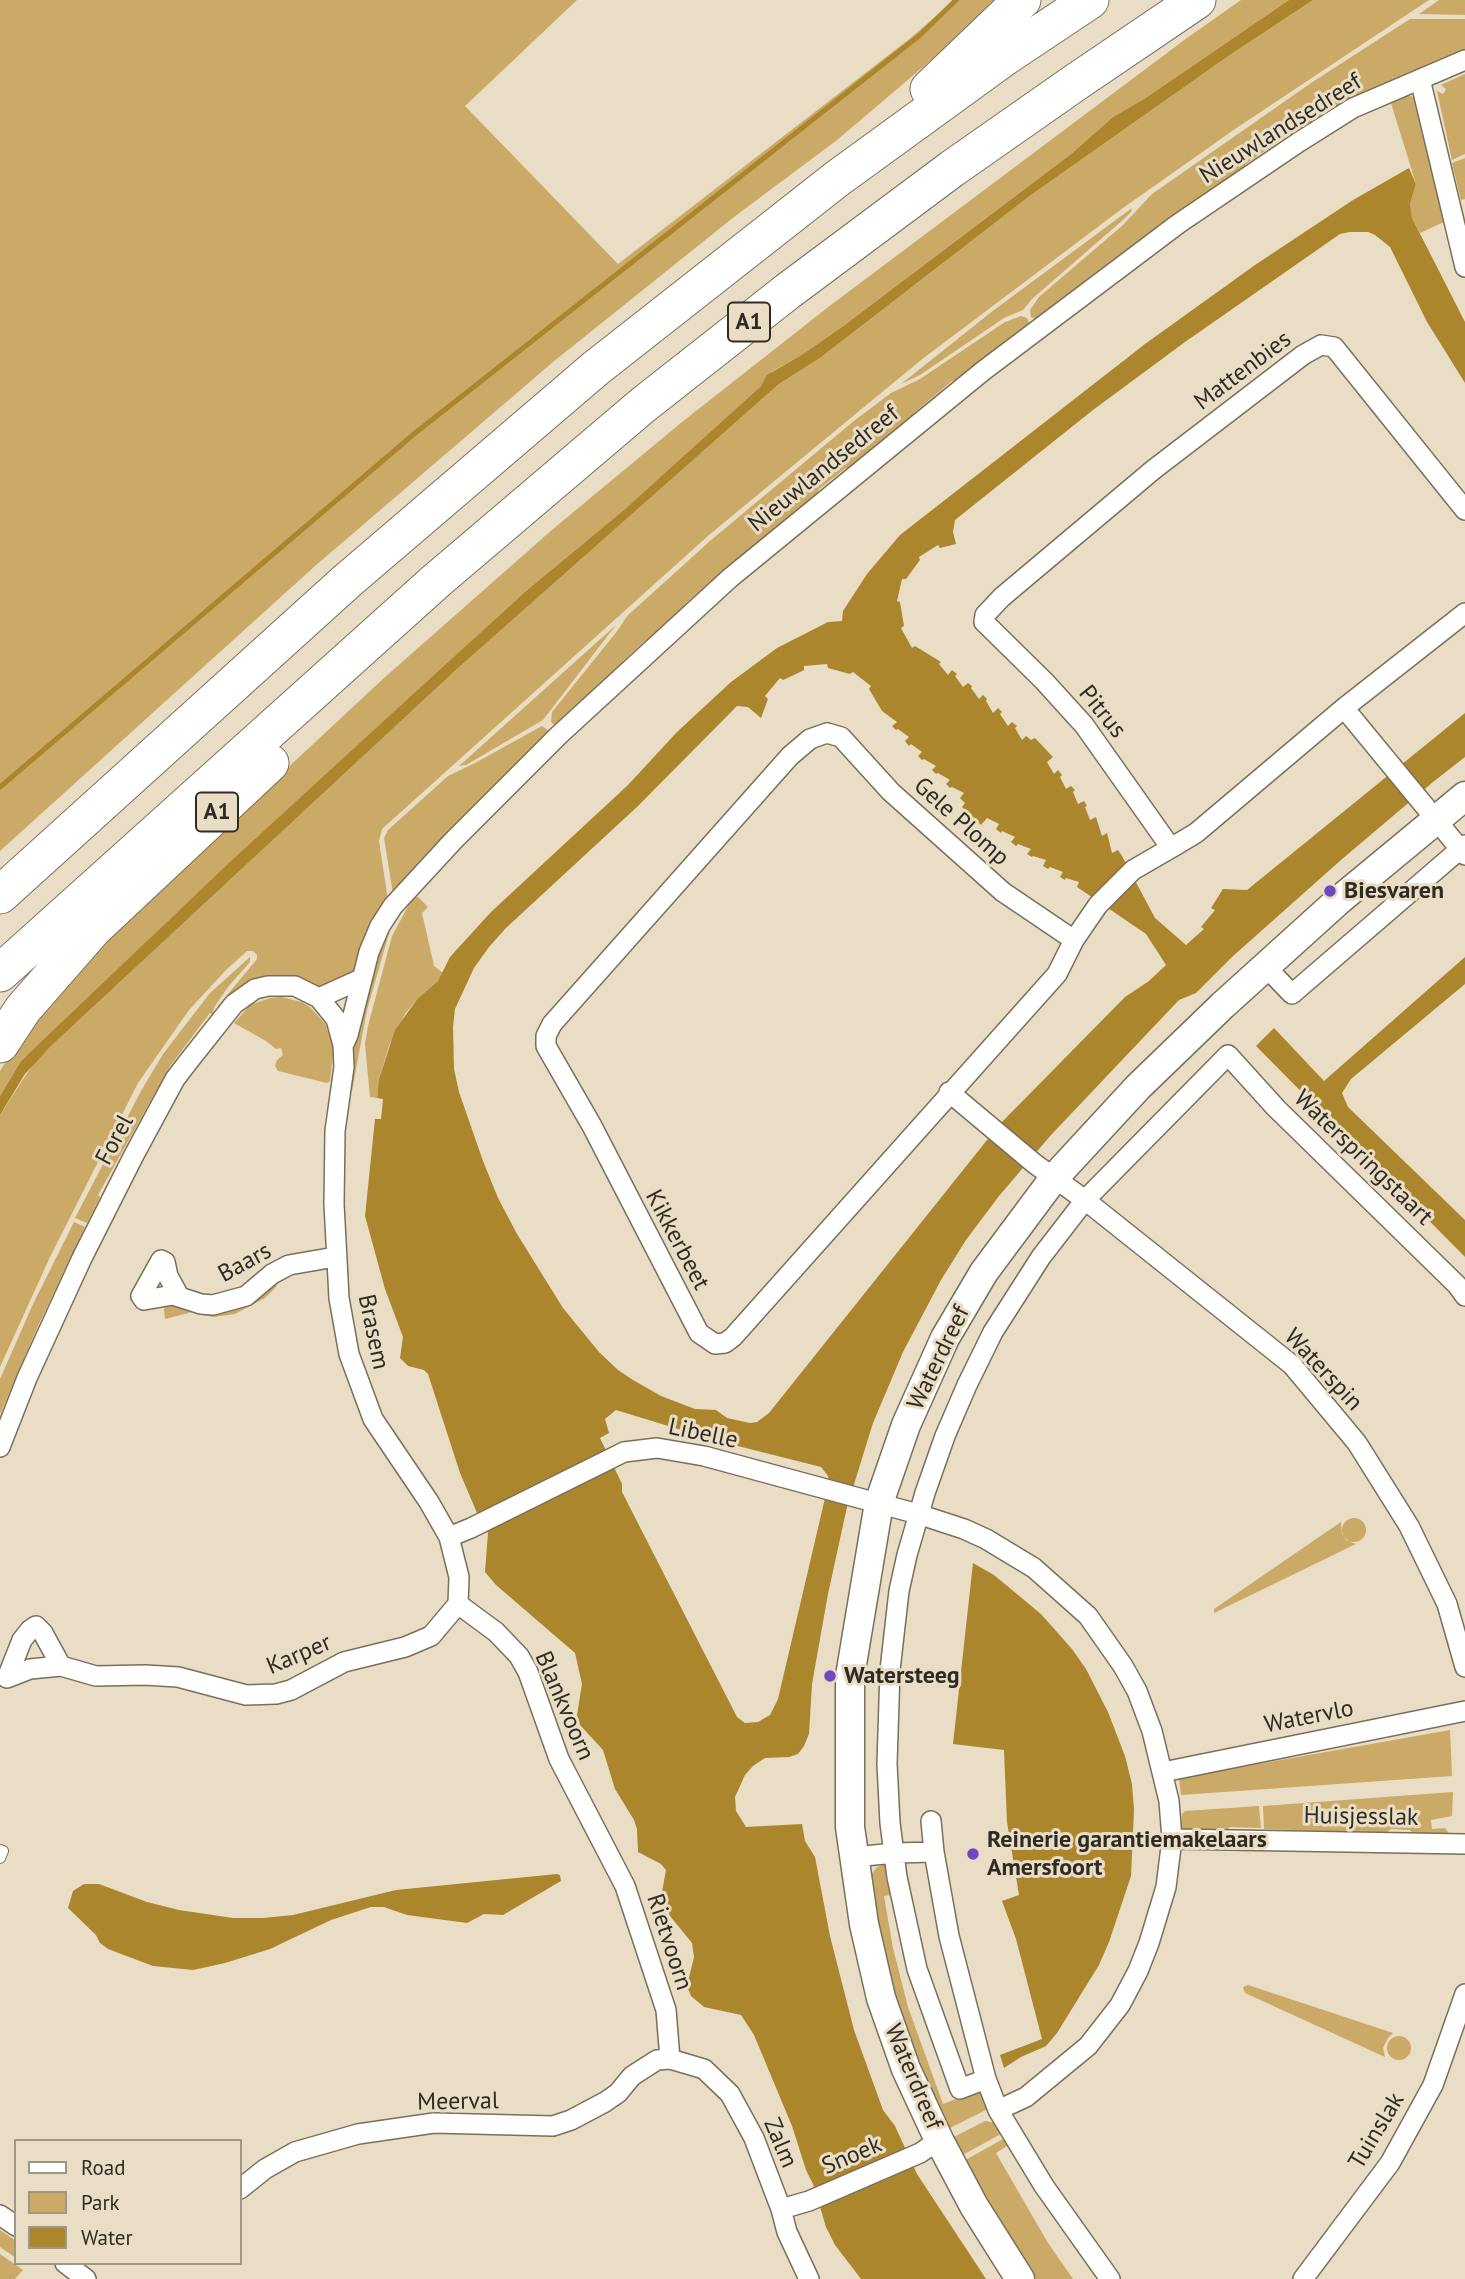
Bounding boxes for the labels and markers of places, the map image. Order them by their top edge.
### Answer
place label: Biesvaren [1344,877,1444,905]
marker: Biesvaren [1322,883,1338,899]
place label: Watersteeg [844,1662,960,1690]
marker: Watersteeg [822,1668,838,1684]
place label: Reinerie garantiemakelaars Amersfoort [987,1826,1267,1882]
marker: Reinerie garantiemakelaars Amersfoort [965,1846,981,1862]

